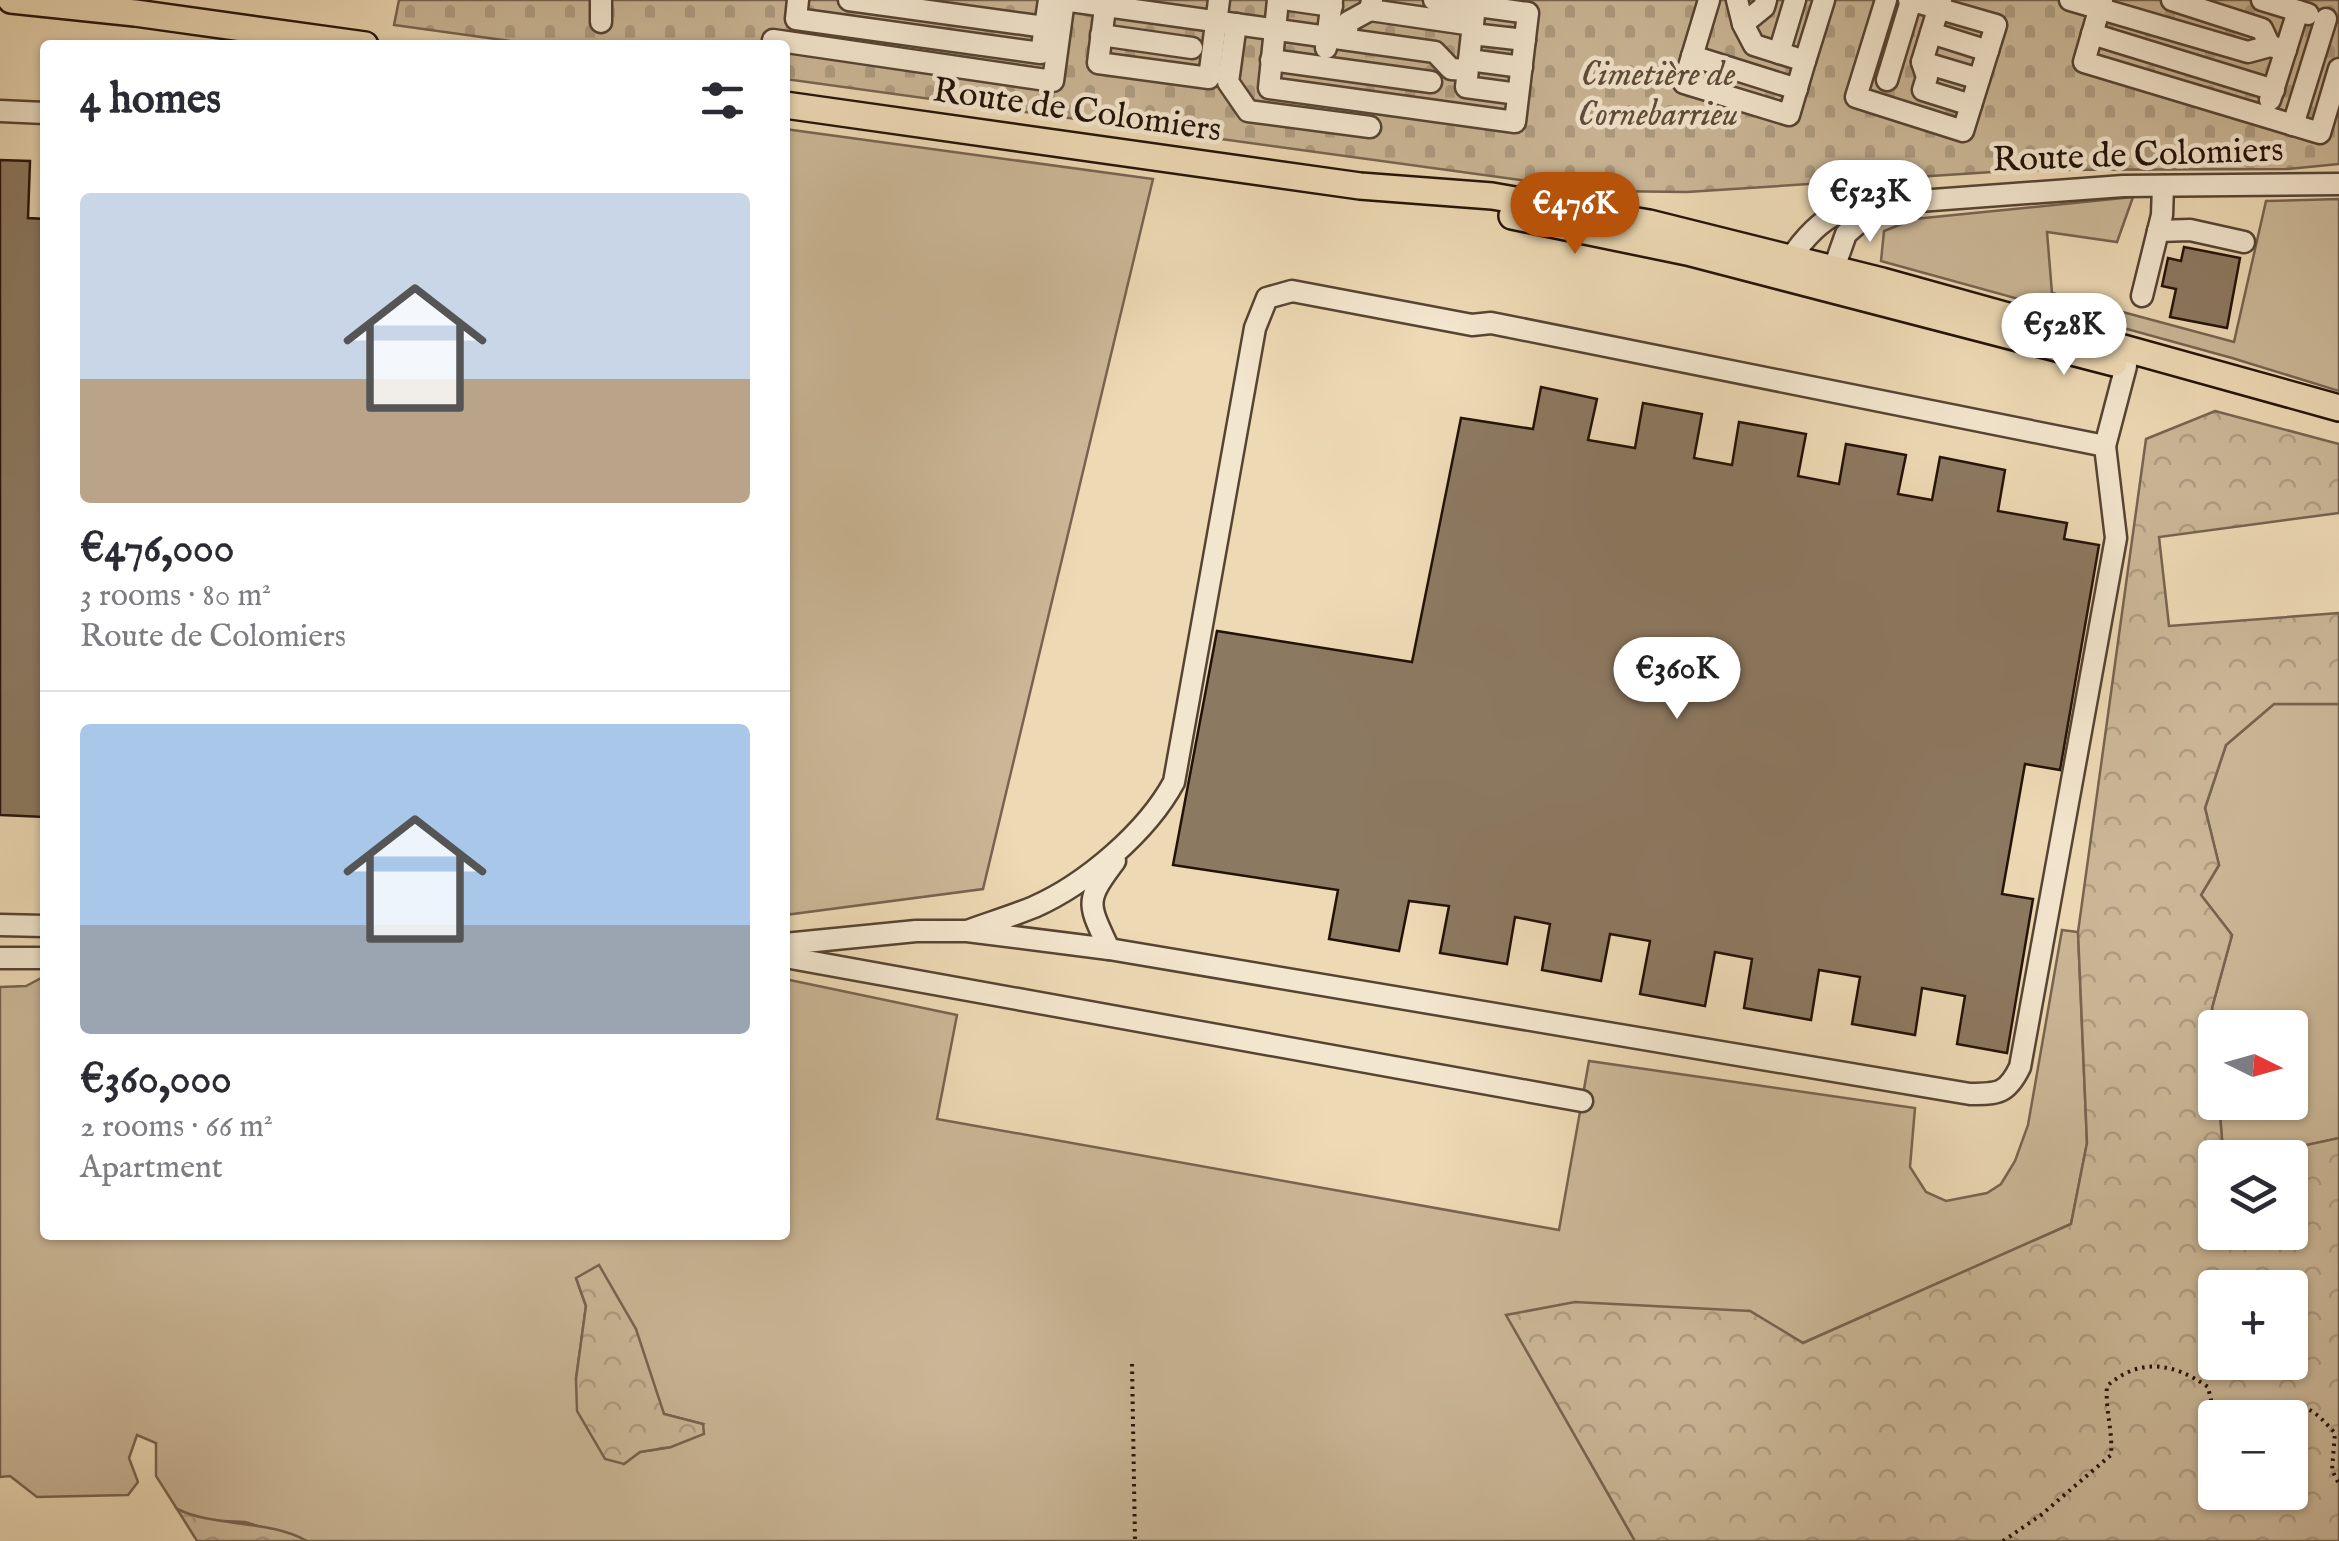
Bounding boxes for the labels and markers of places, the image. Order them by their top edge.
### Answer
pin: €523K [1800,160,1940,245]
pin: €476K [1505,172,1645,257]
pin: €528K [1994,293,2134,378]
pin: €360K [1607,637,1747,722]

